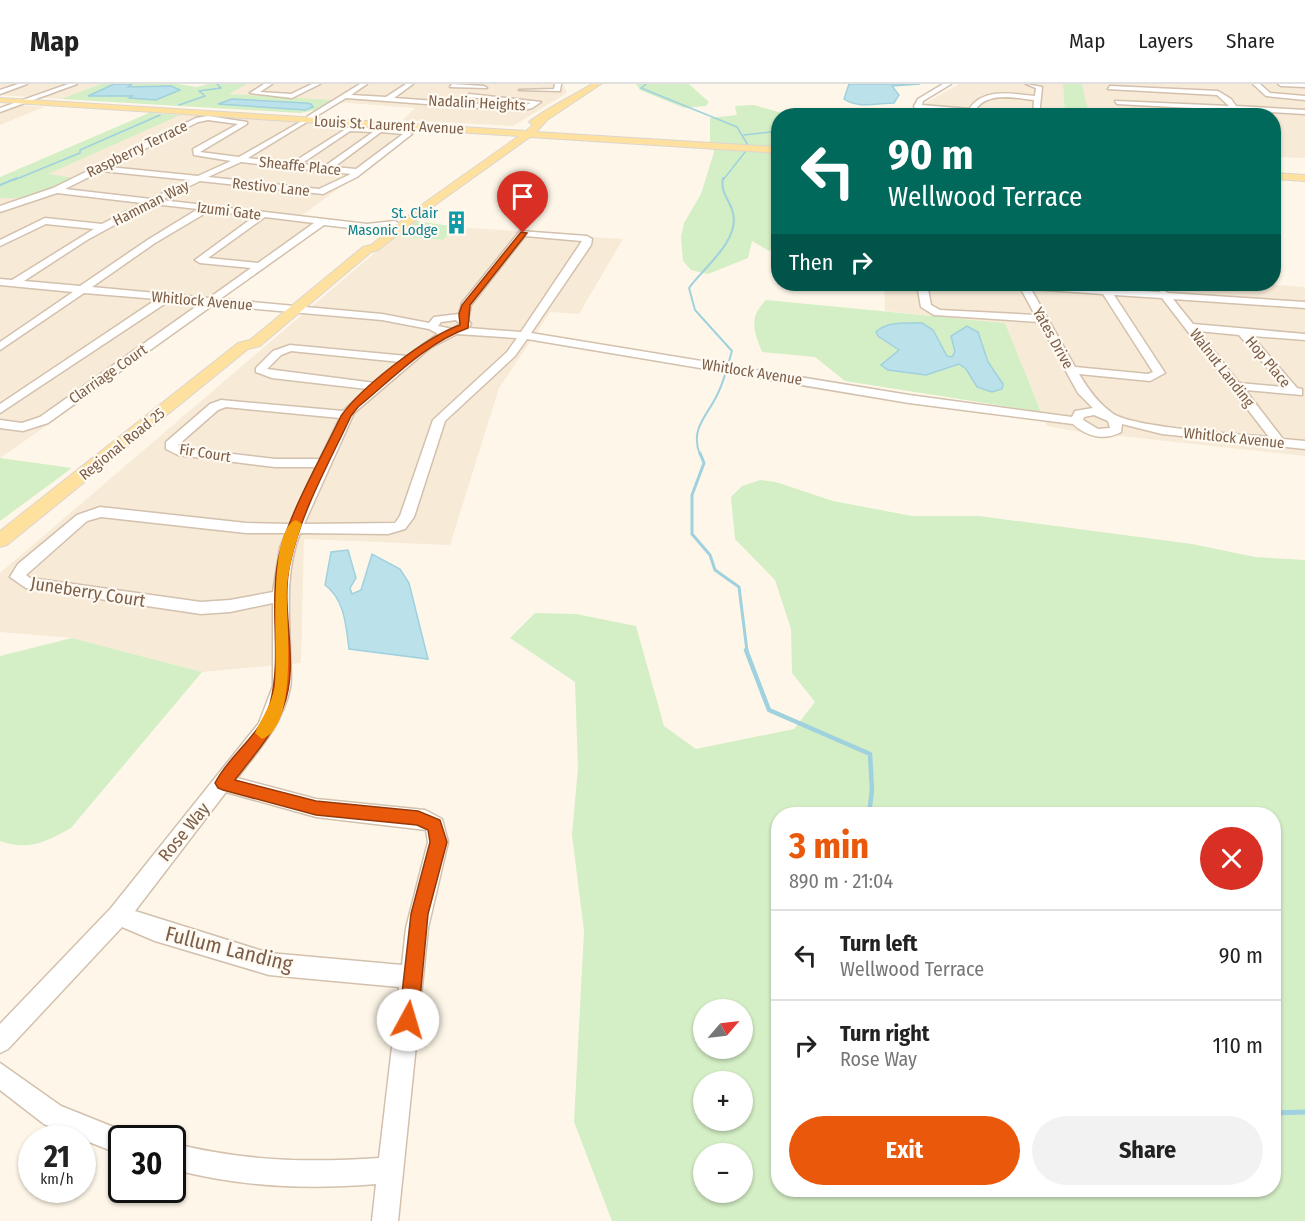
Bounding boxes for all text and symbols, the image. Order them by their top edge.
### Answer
text: Map [30,25,79,58]
text: Map [1069,28,1105,54]
text: Layers [1138,28,1193,54]
text: Share [1226,28,1275,54]
street label: Nadalin Heights [428,91,526,115]
street label: Louis St. Laurent Avenue [314,112,464,138]
street label: Raspberry Terrace [84,117,190,181]
text: 90 m [888,130,973,180]
icon: left [789,132,867,210]
street label: Sheaffe Place [258,153,342,179]
pin [497,171,548,233]
street label: Restivo Lane [231,174,311,200]
street label: Hamman Way [110,176,192,230]
icon: arrive [506,180,539,213]
text: Wellwood Terrace [888,181,1082,213]
street label: Izumi Gate [196,198,262,224]
place label: St. Clair Masonic Lodge [348,204,439,239]
building icon: St. Clair Masonic Lodge [443,209,469,235]
icon: right [845,246,878,279]
text: Then [789,249,833,276]
street label: Whitlock Avenue [151,288,253,314]
street label: Yates Drive [1029,304,1077,372]
street label: Walnut Landing [1186,325,1258,411]
street label: Hop Place [1242,333,1294,391]
street label: Clarriage Court [66,340,151,408]
street label: Whitlock Avenue [700,355,804,389]
street label: Regional Road 25 [76,404,168,484]
street label: Whitlock Avenue [1183,424,1285,452]
street label: Fir Court [178,440,232,466]
street label: Juneberry Court [29,572,147,612]
street label: Rose Way [154,798,214,866]
text: 3 min [789,824,869,868]
button: close [1200,827,1263,890]
text: 890 m · 21:04 [789,869,893,893]
street label: Fullum Landing [163,921,296,977]
text: Turn left [840,930,918,957]
icon: left [789,939,822,972]
text: 90 m [1219,942,1263,969]
text: Wellwood Terrace [840,957,984,981]
position arrow [376,988,440,1052]
north arrow [693,999,753,1059]
map controls [693,999,753,1203]
text: Turn right [840,1020,929,1047]
icon: right [789,1029,822,1062]
text: 110 m [1213,1032,1263,1059]
text: Rose Way [840,1047,917,1071]
button: + [693,1071,753,1131]
button: Exit [789,1116,1020,1185]
button: Share [1032,1116,1263,1185]
speed limit sign: 30 [108,1125,186,1203]
text: 21 [44,1139,70,1175]
button: − [693,1143,753,1203]
text: km/h [40,1170,74,1188]

